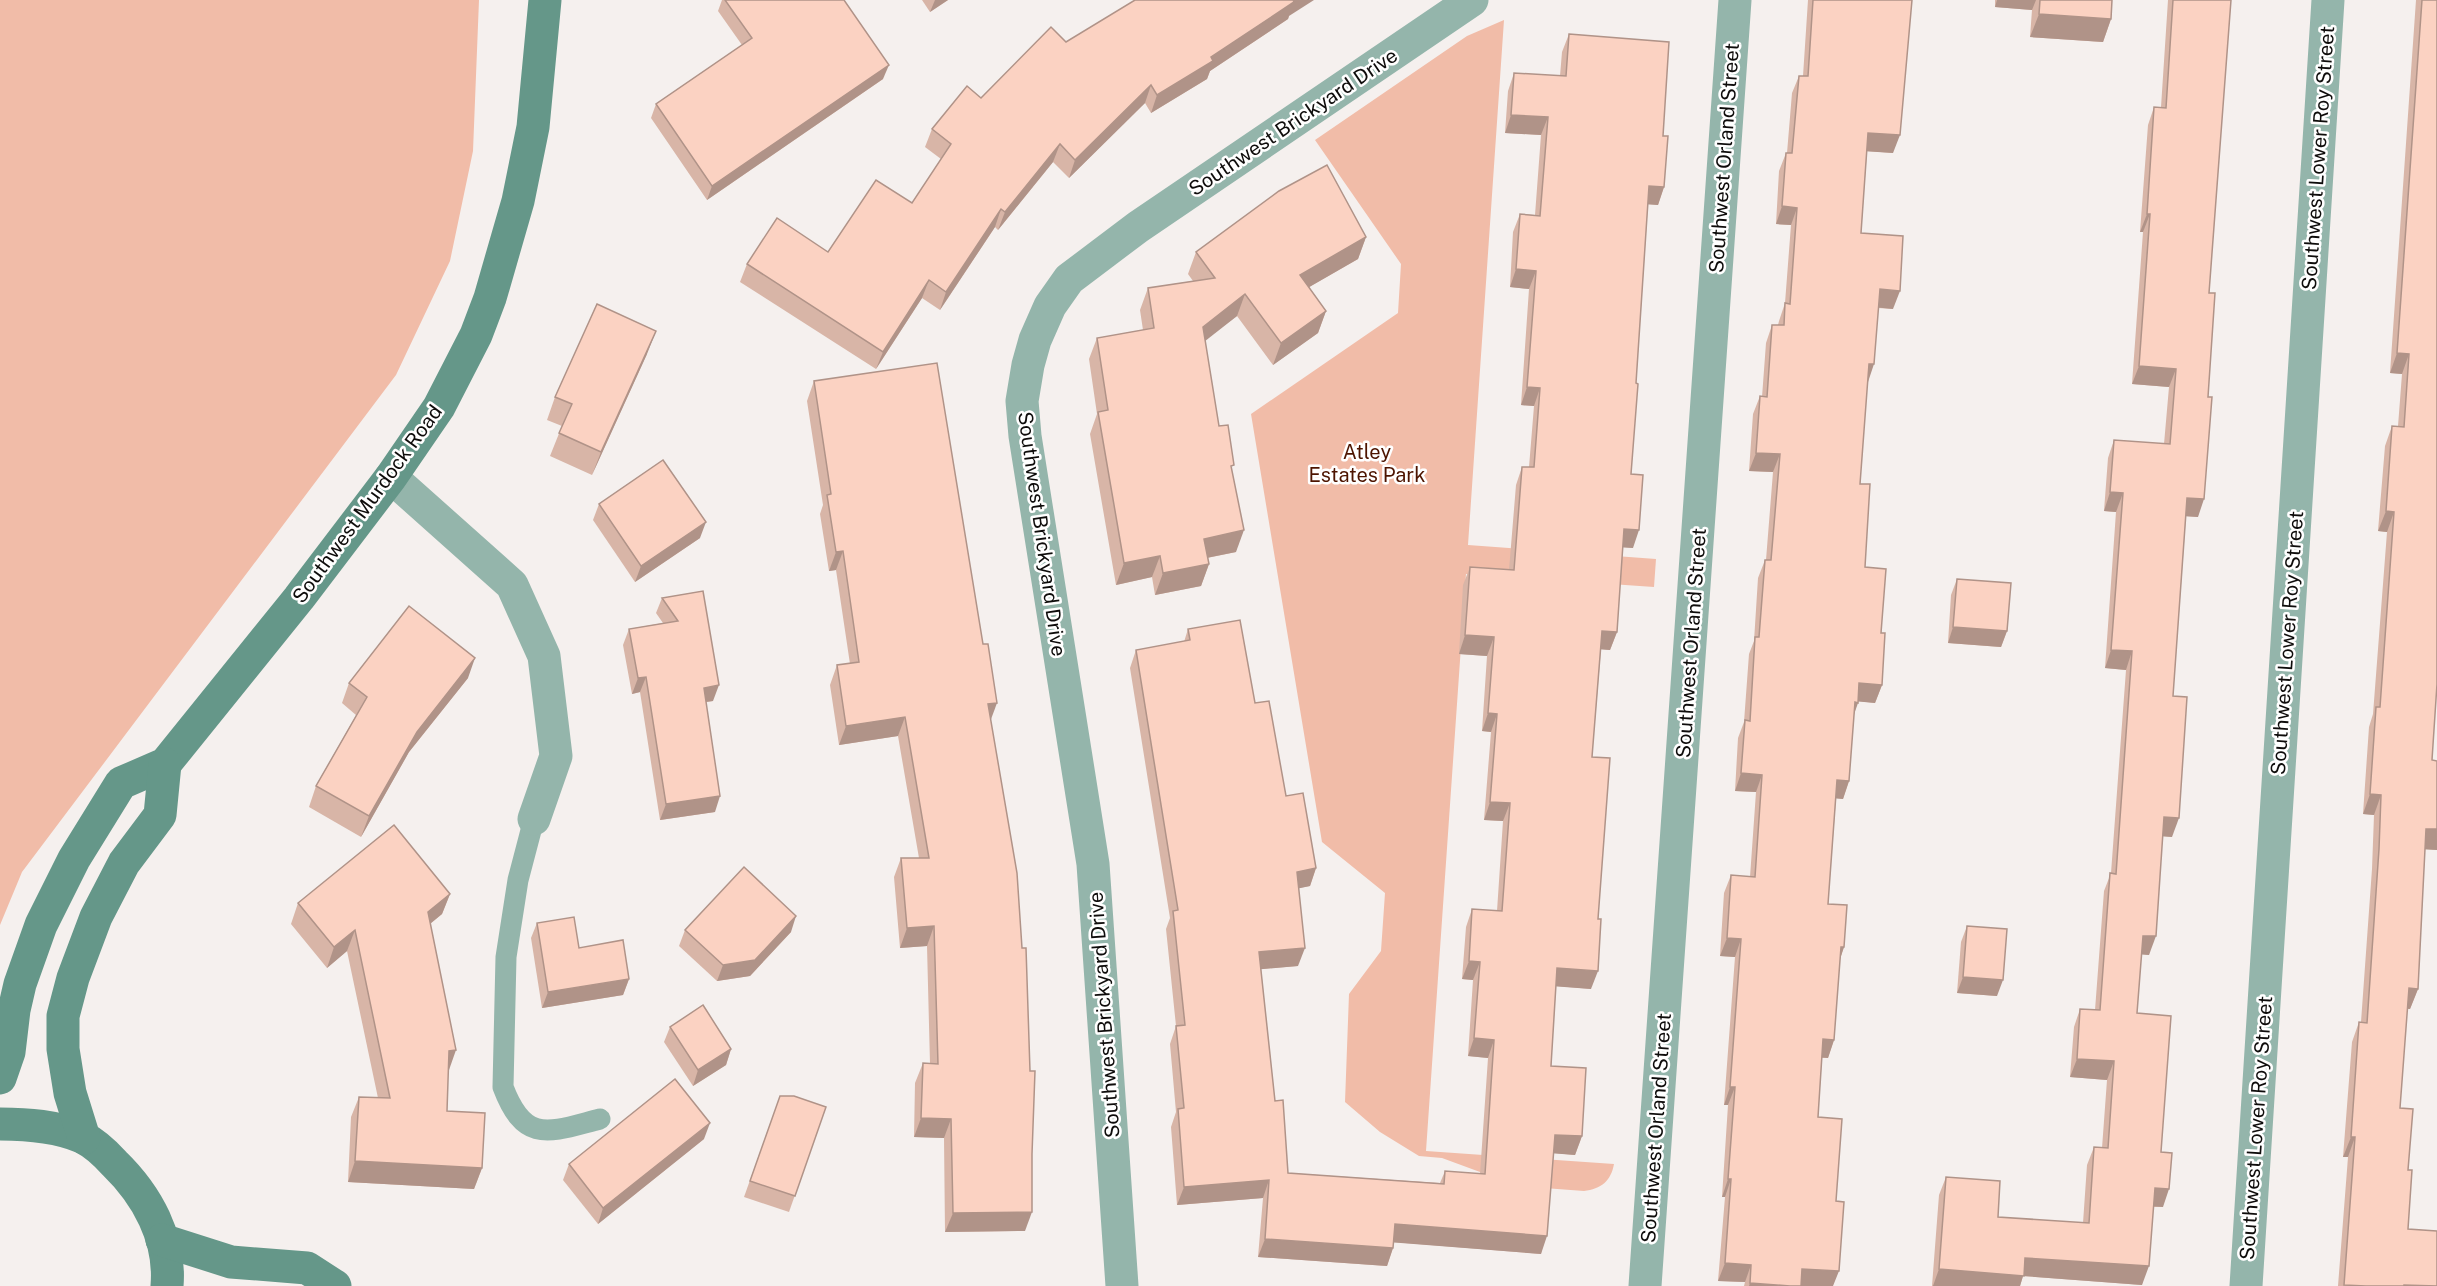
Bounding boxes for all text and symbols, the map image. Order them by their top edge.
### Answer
street label: Southwest Lower Roy Street [2297,25,2339,291]
street label: Southwest Orland Street [1704,42,1744,274]
street label: Southwest Brickyard Drive [1184,43,1402,201]
street label: Southwest Murdock Road [287,400,447,608]
street label: Southwest Brickyard Drive [1013,410,1071,658]
park label: Atley Estates Park [1309,440,1425,487]
street label: Southwest Lower Roy Street [2266,510,2308,776]
street label: Southwest Orland Street [1671,527,1711,759]
street label: Southwest Brickyard Drive [1083,891,1125,1139]
street label: Southwest Lower Roy Street [2235,995,2277,1261]
street label: Southwest Orland Street [1636,1012,1676,1244]

